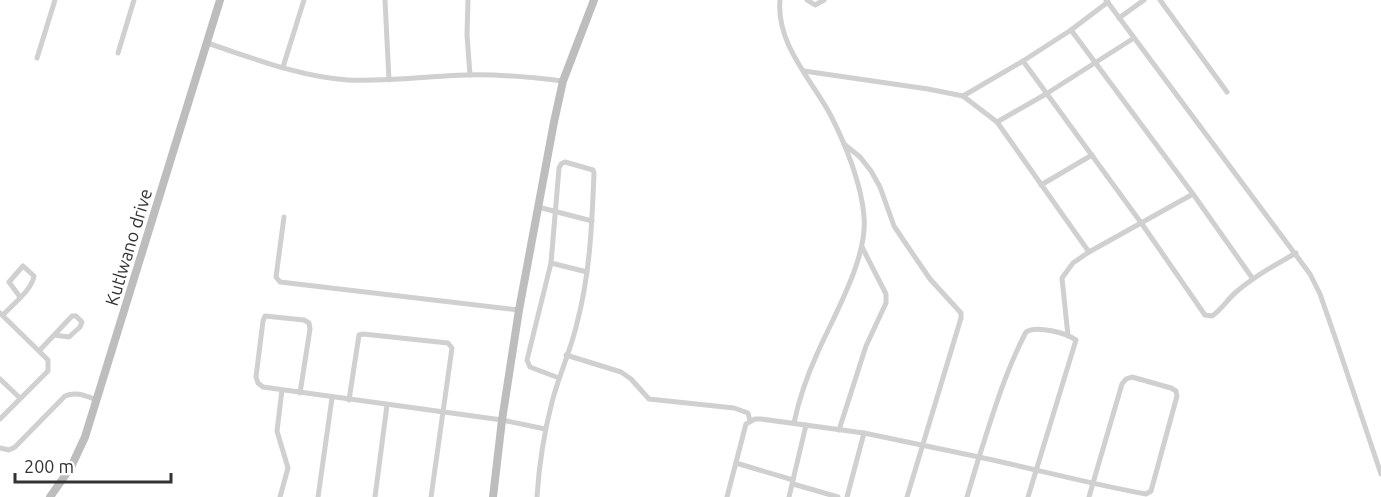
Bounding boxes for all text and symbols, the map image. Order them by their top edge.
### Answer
street label: Kutlwano drive [101,186,155,308]
scale bar [15,446,171,484]
text: 200 m [24,456,74,476]

